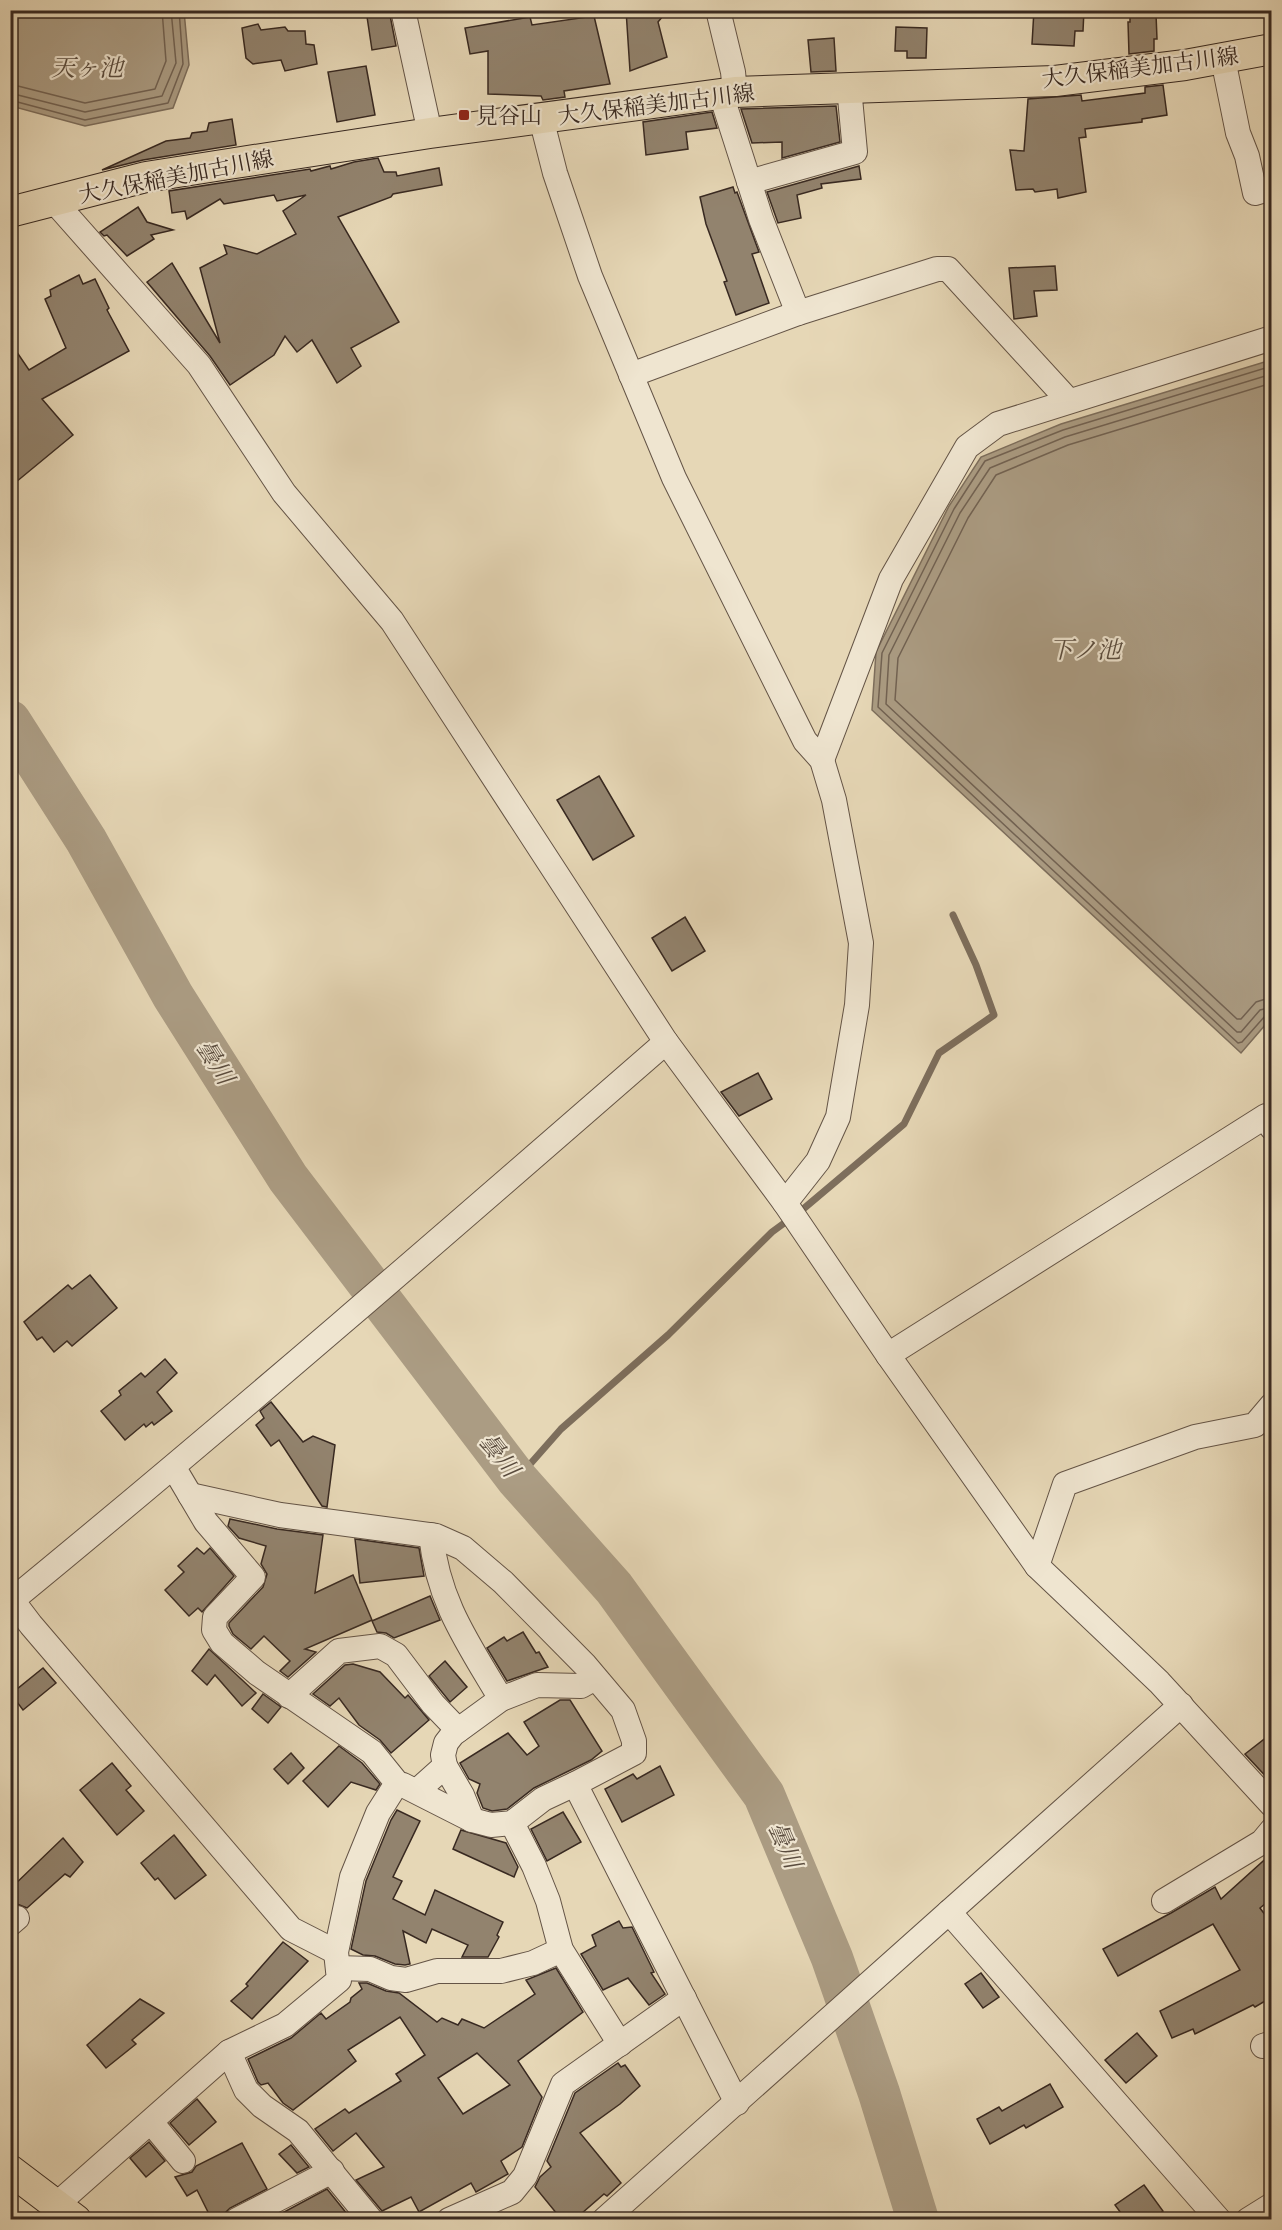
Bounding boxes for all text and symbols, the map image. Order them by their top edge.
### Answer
street label: 大久保稲美加古川線 [1040,43,1240,94]
water label: 天ヶ池 [51,54,126,84]
street label: 大久保稲美加古川線 [556,80,756,131]
place label: 見谷山 [476,103,542,130]
marker: 見谷山 [457,108,471,122]
street label: 大久保稲美加古川線 [77,145,276,210]
water label: 下ノ池 [1049,636,1124,666]
water label: 曇川 [189,1034,241,1093]
water label: 曇川 [472,1427,527,1486]
water label: 曇川 [761,1817,808,1876]

